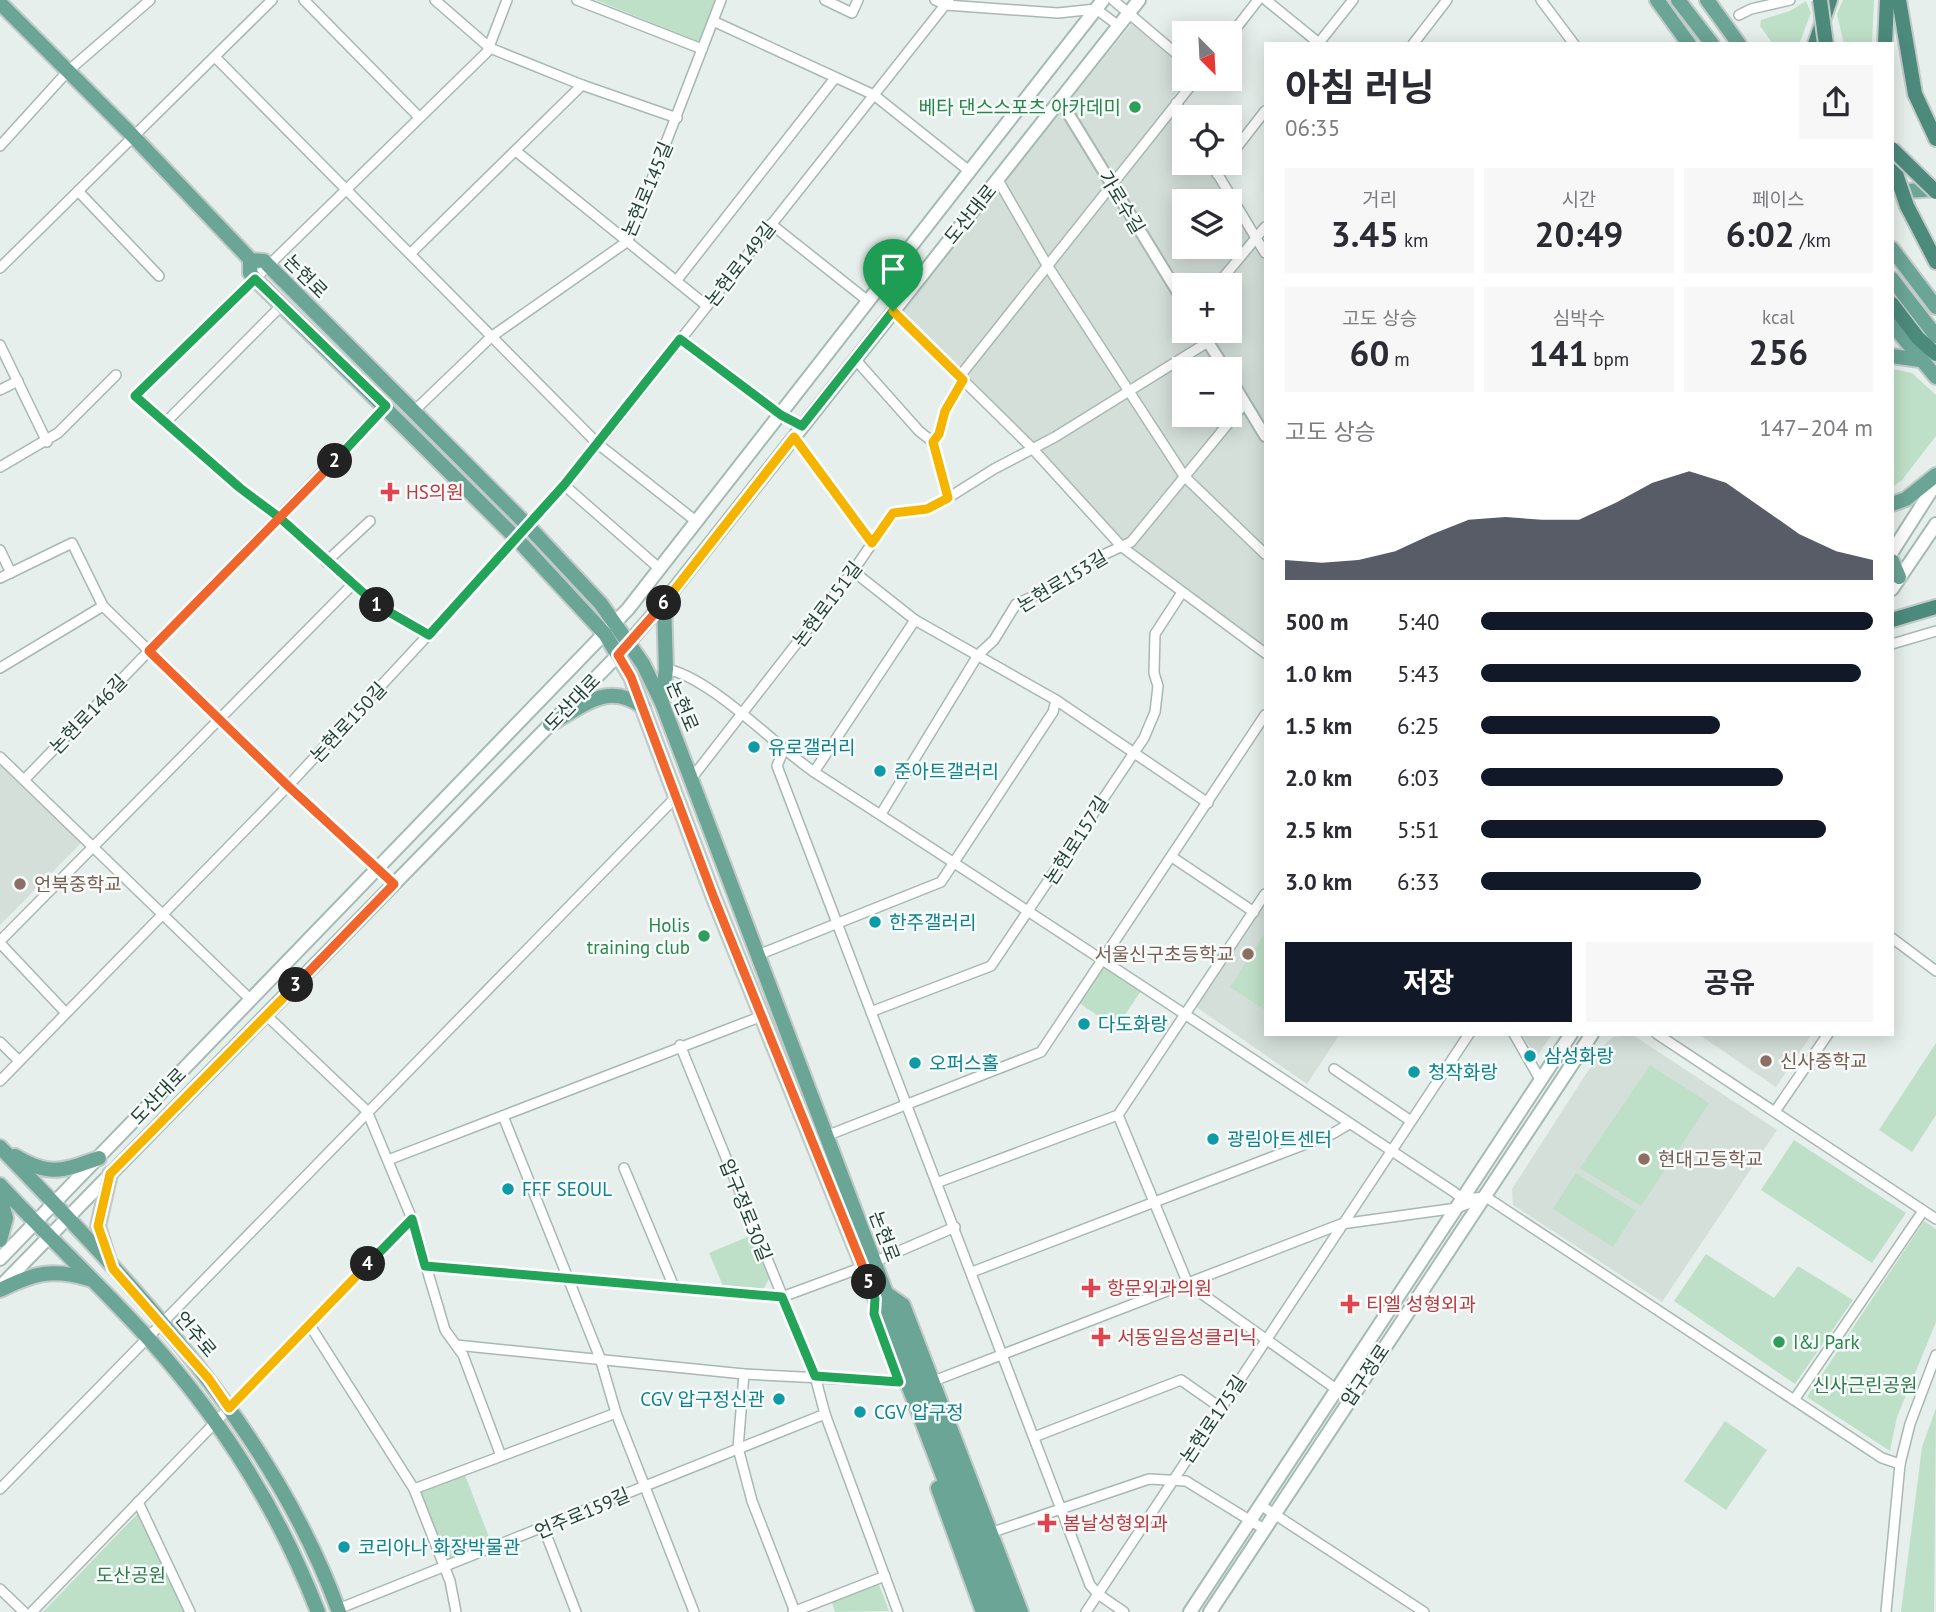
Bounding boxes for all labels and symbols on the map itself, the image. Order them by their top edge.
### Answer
north arrow [1172,21,1242,91]
place label: 베타 댄스스포츠 아카데미 [919,95,1121,119]
marker: 베타 댄스스포츠 아카데미 [1127,99,1143,115]
street label: 논현로145길 [616,138,678,240]
street label: 가로수길 [1094,166,1150,238]
street label: 도산대로 [939,179,1001,249]
street label: 논현로149길 [699,217,781,311]
pin [863,239,923,311]
street label: 논현로 [279,249,333,303]
pin: 2 [318,444,352,478]
place label: HS의원 [406,480,464,504]
marker: HS의원 [380,482,400,502]
street label: 논현로153길 [1013,545,1111,617]
street label: 논현로151길 [787,556,867,652]
pin: 6 [646,586,682,620]
pin: 1 [360,588,394,622]
street label: 논현로146길 [44,669,132,759]
street label: 도산대로 [539,669,605,735]
street label: 논현로150길 [305,677,391,767]
street label: 논현로 [662,677,704,735]
place label: 유로갤러리 [768,735,855,759]
marker: 유로갤러리 [746,739,762,755]
place label: 준아트갤러리 [894,759,999,783]
marker: 준아트갤러리 [872,763,888,779]
street label: 논현로157길 [1038,791,1114,889]
place label: 언북중학교 [34,872,121,896]
marker: 언북중학교 [12,876,28,892]
place label: 한주갤러리 [889,910,976,934]
place label: Holis training club [587,913,690,959]
marker: 한주갤러리 [867,914,883,930]
marker: Holis training club [696,928,712,944]
place label: 서울신구초등학교 [1094,942,1234,966]
marker: 서울신구초등학교 [1240,946,1256,962]
pin: 3 [278,968,314,1002]
place label: 다도화랑 [1098,1012,1168,1036]
marker: 다도화랑 [1076,1016,1092,1032]
place label: 삼성화랑 [1544,1044,1614,1068]
marker: 삼성화랑 [1522,1048,1538,1064]
place label: 신사중학교 [1780,1049,1867,1073]
place label: 오퍼스홀 [929,1051,999,1075]
marker: 신사중학교 [1758,1053,1774,1069]
marker: 오퍼스홀 [907,1055,923,1071]
place label: 청작화랑 [1428,1060,1498,1084]
street label: 도산대로 [125,1063,191,1129]
marker: 청작화랑 [1406,1064,1422,1080]
place label: 광림아트센터 [1227,1127,1332,1151]
marker: 광림아트센터 [1205,1131,1221,1147]
place label: 현대고등학교 [1658,1147,1763,1171]
marker: 현대고등학교 [1636,1151,1652,1167]
street label: 압구정로30길 [715,1155,777,1265]
place label: FFF SEOUL [522,1177,612,1201]
marker: FFF SEOUL [500,1181,516,1197]
street label: 논현로 [864,1207,906,1265]
pin: 4 [350,1246,386,1282]
pin: 5 [852,1264,886,1300]
place label: 항문외과의원 [1107,1276,1212,1300]
marker: 항문외과의원 [1081,1278,1101,1298]
place label: 티엘 성형외과 [1366,1292,1476,1316]
marker: 티엘 성형외과 [1340,1294,1360,1314]
street label: 언주로 [170,1306,222,1362]
place label: 서동일음성클리닉 [1117,1325,1257,1349]
marker: 서동일음성클리닉 [1091,1327,1111,1347]
place label: I&J Park [1793,1330,1860,1354]
marker: I&J Park [1771,1334,1787,1350]
street label: 압구정로 [1336,1339,1394,1411]
street label: 논현로175길 [1175,1370,1251,1468]
park label: 신사근린공원 [1813,1373,1917,1397]
place label: CGV 압구정신관 [640,1387,765,1411]
marker: CGV 압구정신관 [771,1391,787,1407]
place label: CGV 압구정 [874,1400,964,1424]
marker: CGV 압구정 [852,1404,868,1420]
street label: 언주로159길 [531,1482,633,1544]
place label: 봄날성형외과 [1063,1511,1168,1535]
marker: 봄날성형외과 [1037,1513,1057,1533]
place label: 코리아나 화장박물관 [358,1535,520,1559]
marker: 코리아나 화장박물관 [336,1539,352,1555]
park label: 도산공원 [96,1563,166,1587]

